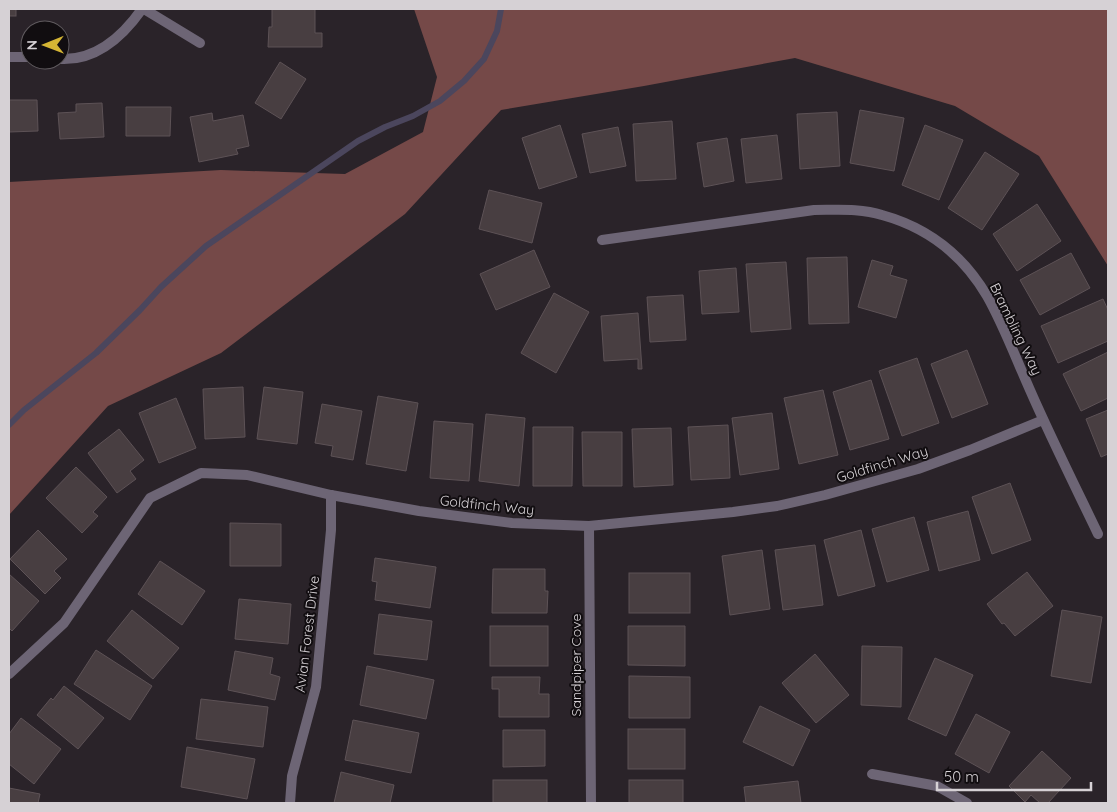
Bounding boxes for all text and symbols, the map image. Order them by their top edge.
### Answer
north arrow [20,20,70,70]
text: N [23,40,41,51]
street label: Brambling Way [986,280,1046,378]
street label: Goldfinch Way [834,442,930,486]
street label: Goldfinch Way [439,491,535,519]
street label: Avian Forest Drive [291,575,323,693]
street label: Sandpiper Cove [567,614,585,716]
scale bar [937,760,1091,792]
text: 50 m [944,767,979,786]

